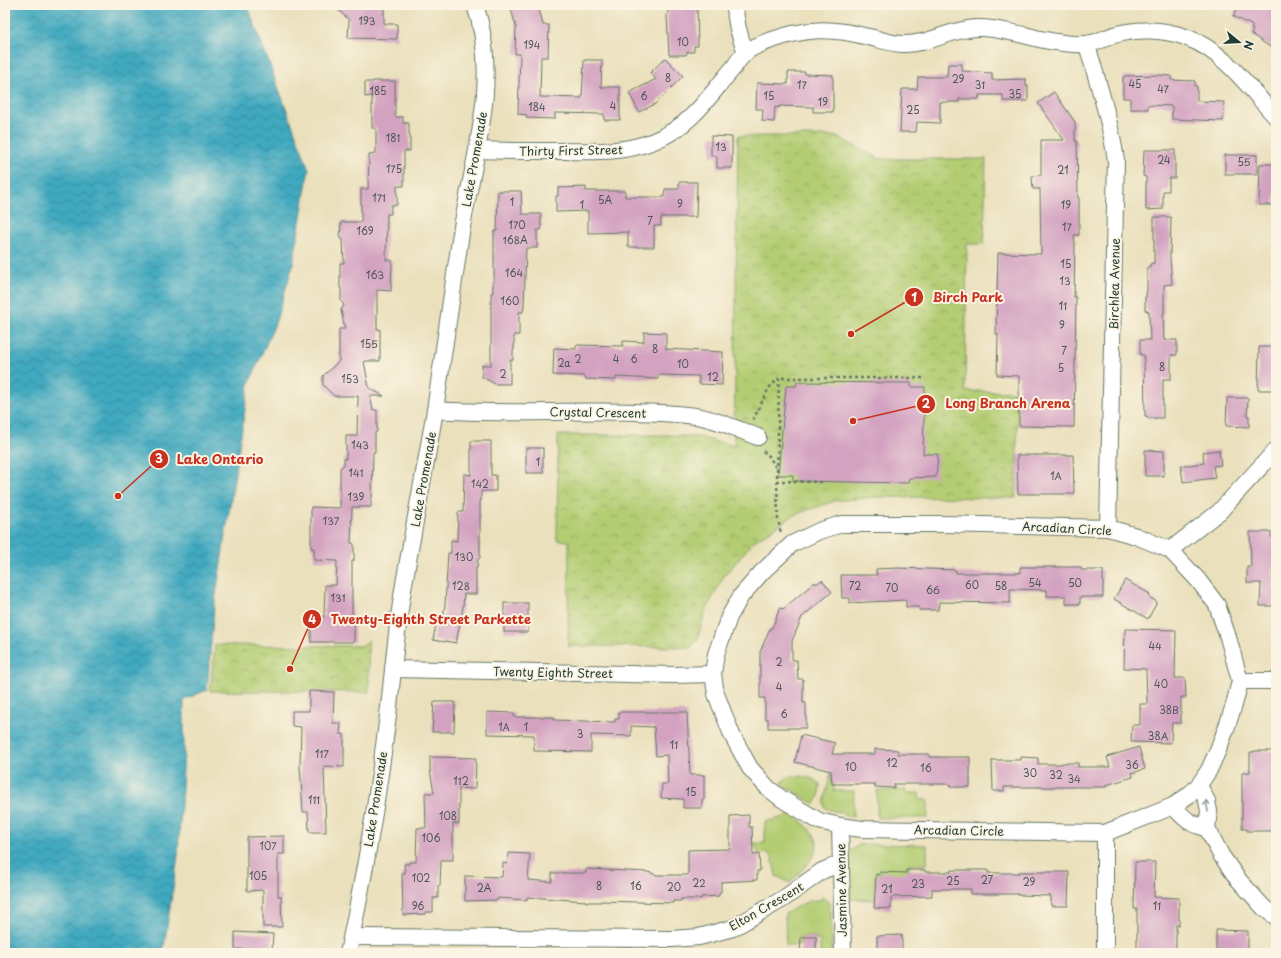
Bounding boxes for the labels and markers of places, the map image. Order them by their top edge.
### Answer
callout: Birch Park [904,285,1011,310]
callout: Long Branch Arena [916,391,1079,416]
callout: Lake Ontario [149,447,272,472]
callout: Twenty-Eighth Street Parkette [302,607,539,632]

